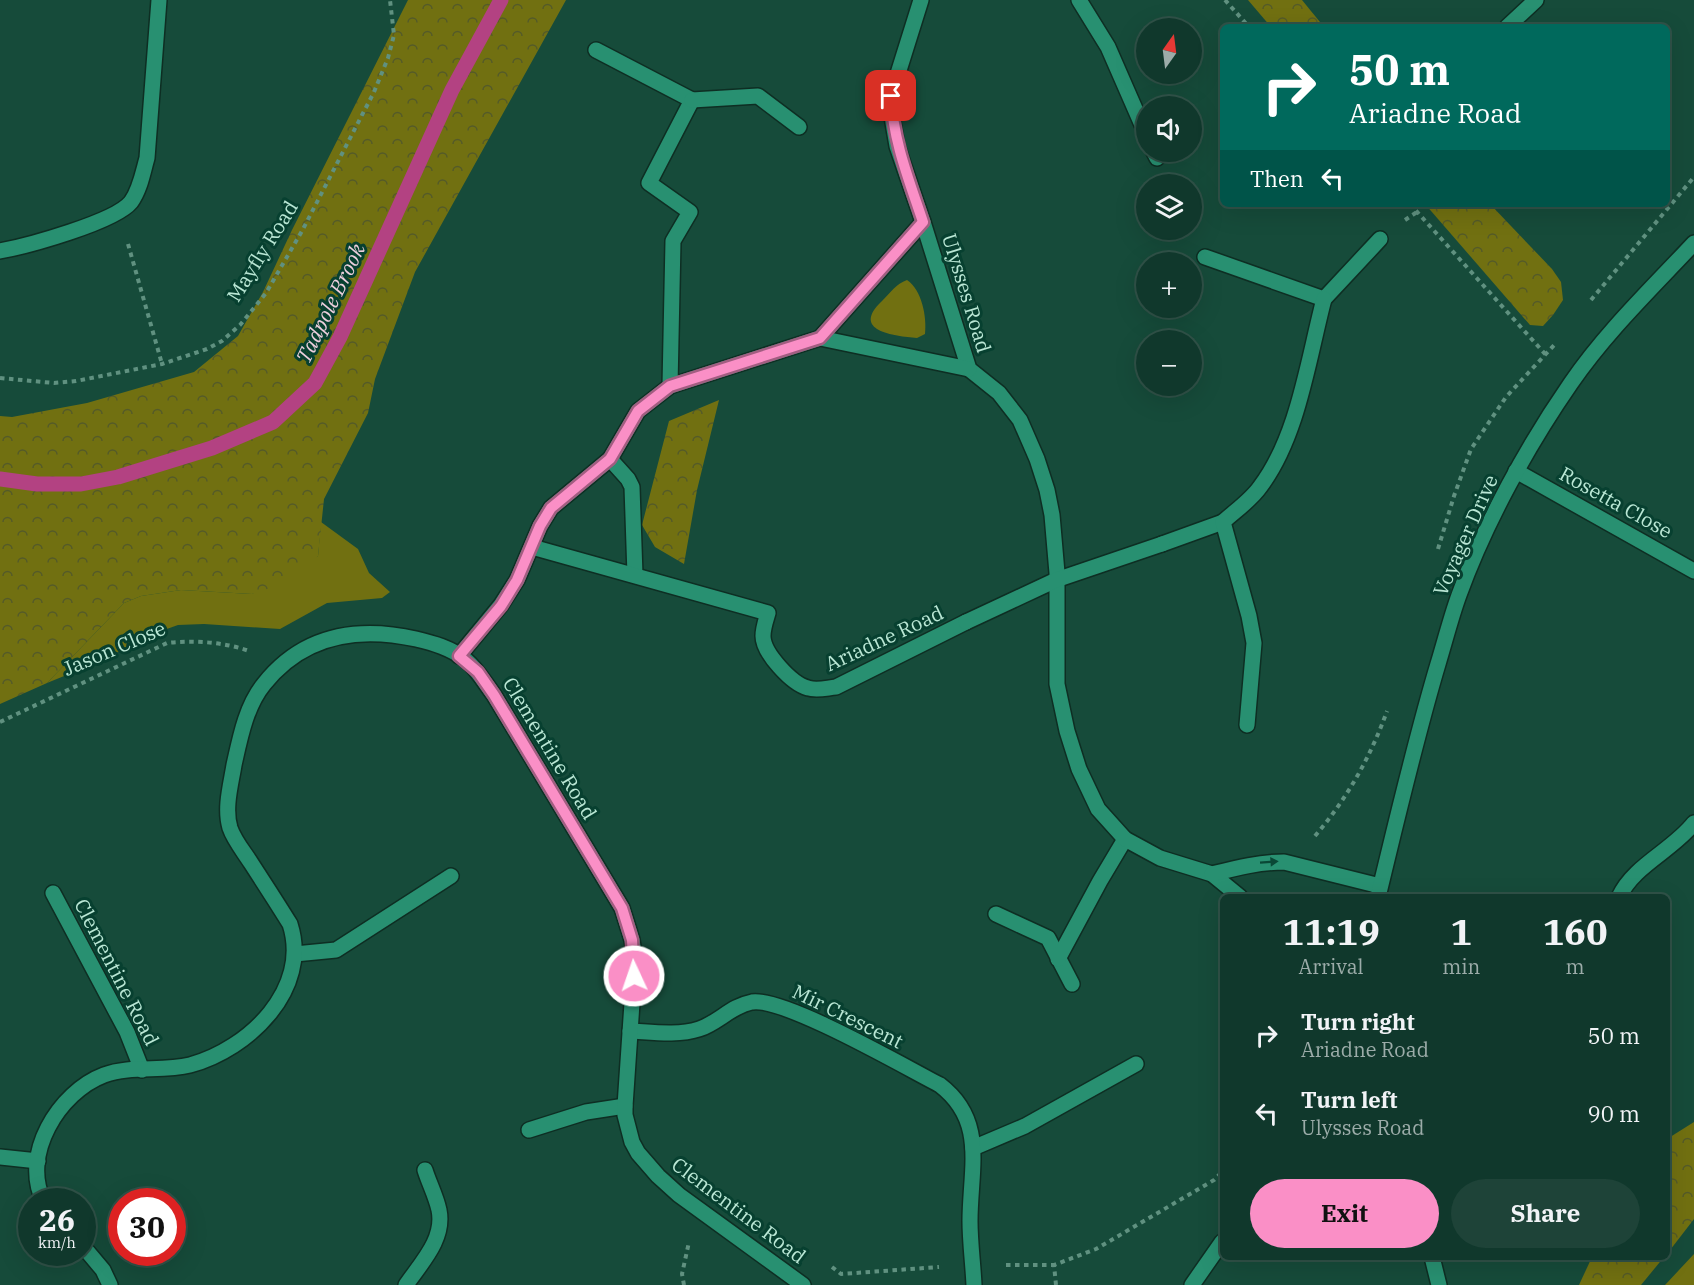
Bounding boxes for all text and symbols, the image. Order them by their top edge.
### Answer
north arrow [1136,18,1202,84]
map controls [1136,18,1202,396]
text: 50 m [1349,42,1450,97]
icon: right [1250,48,1328,126]
pin [865,70,916,121]
icon: arrive [874,79,907,112]
text: Ariadne Road [1349,95,1522,130]
button: sound [1136,96,1202,162]
icon: left [1316,162,1349,195]
text: Then [1250,164,1304,193]
button: layers [1136,174,1202,240]
street label: Mayfly Road [220,195,304,307]
street label: Ulysses Road [936,230,998,356]
water label: Tadpole Brook [289,238,371,368]
button: + [1136,252,1202,318]
button: − [1136,330,1202,396]
street label: Rosetta Close [1555,460,1677,544]
street label: Voyager Drive [1426,470,1504,600]
street label: Ariadne Road [820,599,948,677]
street label: Jason Close [58,614,170,682]
street label: Clementine Road [497,672,603,824]
one-way arrow [1260,858,1279,867]
street label: Clementine Road [68,894,166,1050]
text: 11:19 [1282,908,1380,955]
text: 1 [1450,908,1472,955]
text: 160 [1543,908,1608,955]
position arrow [602,944,666,1008]
text: Arrival [1299,953,1364,980]
text: min [1442,953,1480,980]
text: m [1566,953,1585,980]
street label: Mir Crescent [788,978,908,1054]
text: Turn right [1301,1007,1415,1036]
icon: right [1250,1019,1283,1052]
text: 50 m [1588,1021,1640,1050]
text: Ariadne Road [1301,1036,1429,1063]
text: Turn left [1301,1085,1397,1114]
icon: left [1250,1097,1283,1130]
text: 90 m [1588,1099,1640,1128]
text: Ulysses Road [1301,1114,1424,1141]
street label: Clementine Road [666,1151,812,1269]
button: Exit [1250,1179,1439,1248]
button: Share [1451,1179,1640,1248]
speed limit sign: 30 [108,1188,186,1266]
text: 26 [39,1200,75,1239]
text: km/h [38,1233,76,1252]

